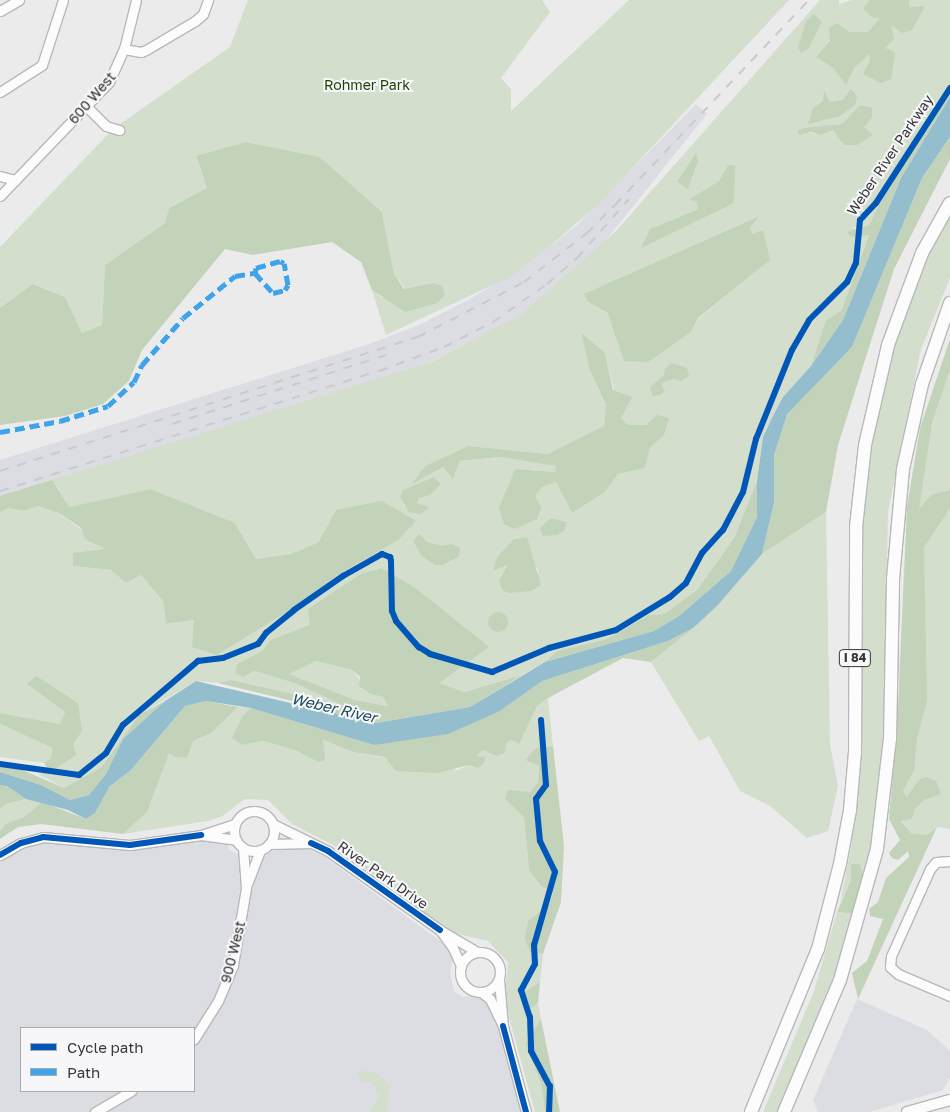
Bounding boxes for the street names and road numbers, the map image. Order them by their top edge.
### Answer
street label: 600 West [65,69,119,127]
street label: Weber River Parkway [843,92,937,218]
road number: I 84 [839,648,871,668]
street label: River Park Drive [335,838,431,912]
street label: 900 West [217,919,249,985]

